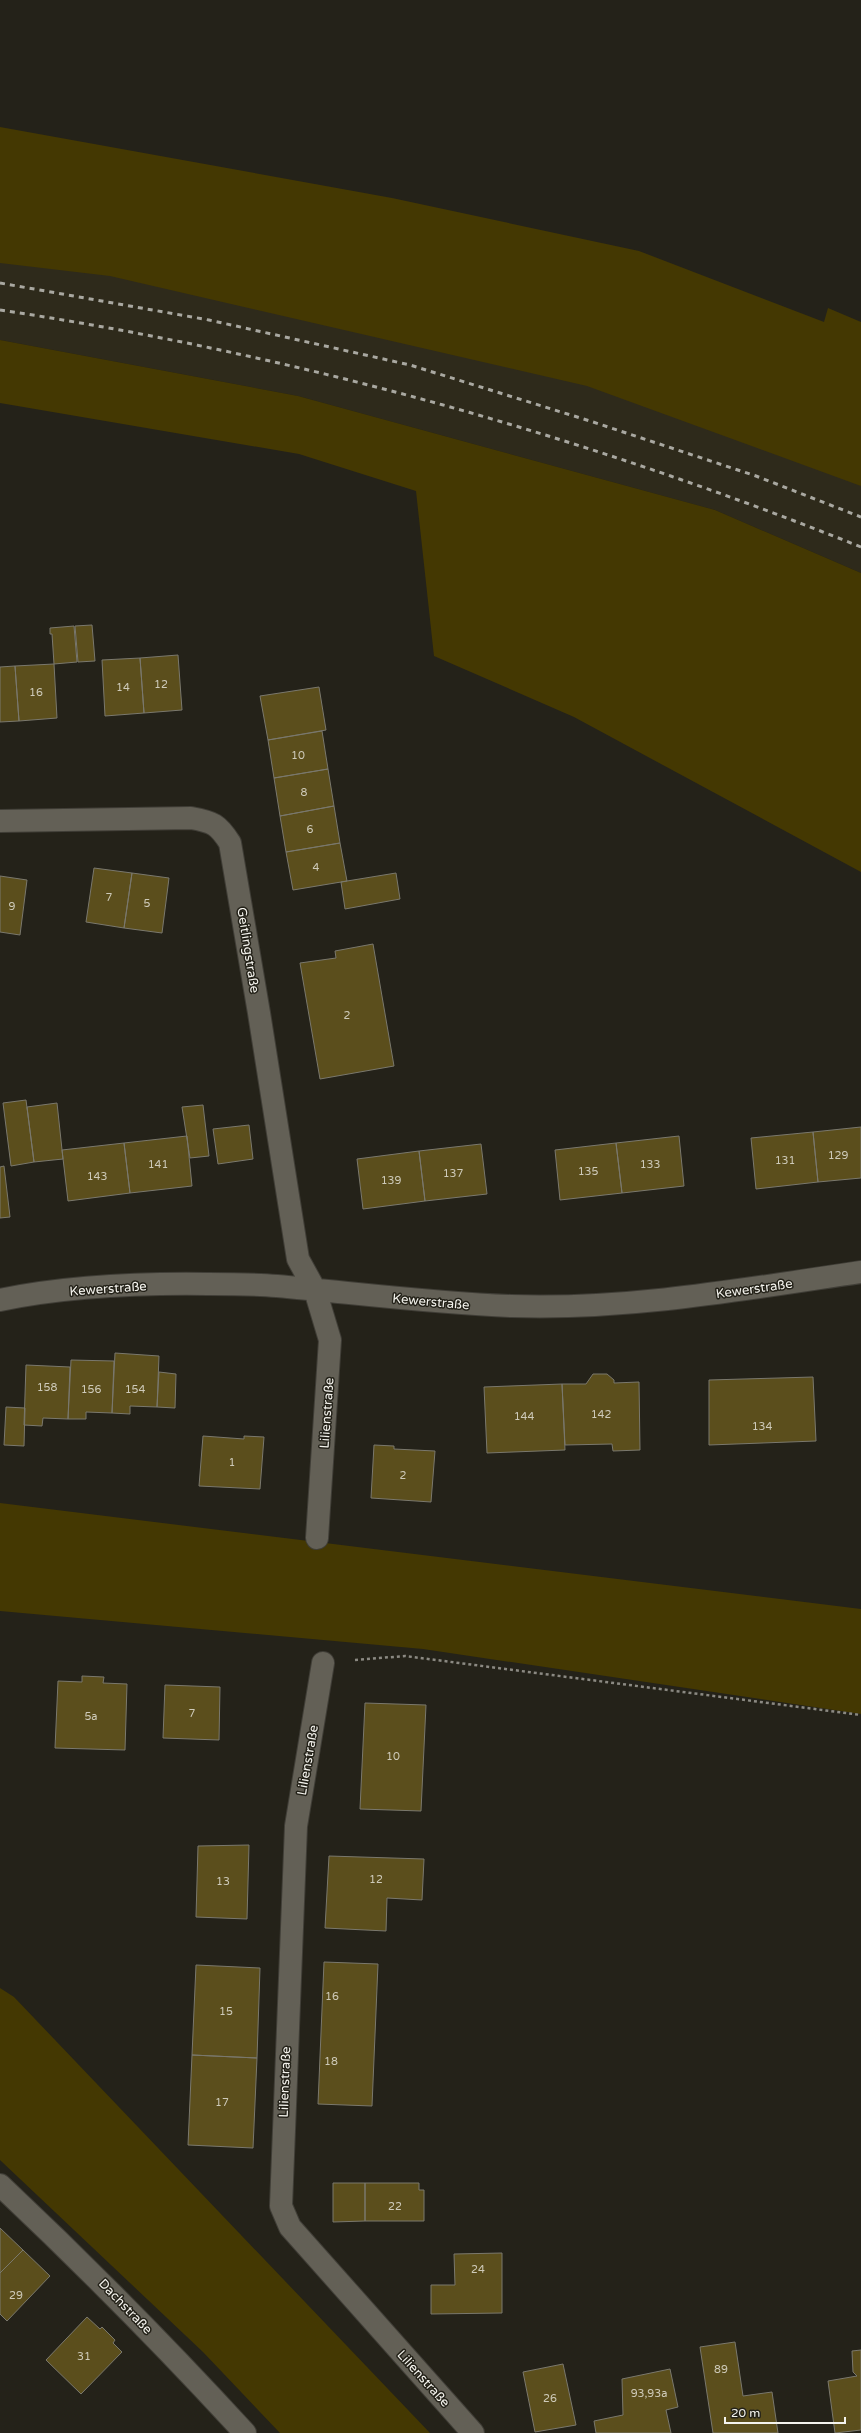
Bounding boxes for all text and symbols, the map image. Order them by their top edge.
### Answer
house number: 12 [154,678,168,691]
house number: 14 [116,681,130,694]
house number: 16 [29,686,43,699]
house number: 10 [291,749,305,762]
house number: 8 [301,786,308,799]
house number: 6 [307,823,314,836]
house number: 4 [313,861,320,874]
house number: 7 [106,891,113,904]
house number: 5 [144,897,151,910]
house number: 9 [9,900,16,913]
street label: Geitlingstraße [233,906,263,994]
house number: 2 [344,1009,351,1022]
house number: 129 [828,1149,848,1162]
house number: 131 [775,1154,795,1167]
house number: 141 [148,1158,168,1171]
house number: 133 [640,1158,660,1171]
house number: 135 [578,1165,598,1178]
house number: 137 [443,1167,463,1180]
house number: 143 [87,1170,107,1183]
house number: 139 [381,1174,401,1187]
street label: Kewerstraße [715,1276,794,1302]
street label: Kewerstraße [69,1278,147,1300]
street label: Kewerstraße [392,1291,470,1313]
street label: Lilienstraße [317,1377,337,1449]
house number: 158 [37,1381,57,1394]
house number: 156 [81,1383,101,1396]
house number: 154 [125,1383,145,1396]
house number: 142 [591,1408,611,1421]
house number: 144 [514,1410,534,1423]
house number: 134 [752,1420,772,1433]
house number: 1 [229,1456,235,1469]
house number: 2 [400,1469,407,1482]
house number: 7 [189,1707,196,1720]
house number: 5a [84,1710,98,1723]
street label: Lilienstraße [294,1724,322,1797]
house number: 10 [386,1750,400,1763]
house number: 12 [369,1873,383,1886]
house number: 13 [216,1875,230,1888]
house number: 16 [325,1990,339,2003]
house number: 15 [219,2005,233,2018]
street label: Lilienstraße [276,2046,294,2118]
house number: 18 [324,2055,338,2068]
house number: 17 [215,2096,229,2109]
house number: 22 [388,2200,402,2213]
house number: 24 [471,2263,485,2276]
street label: Dachstraße [95,2276,156,2338]
house number: 29 [9,2289,23,2302]
street label: Lilienstraße [393,2347,453,2410]
house number: 31 [77,2350,91,2363]
house number: 89 [714,2363,728,2376]
house number: 93,93a [631,2387,667,2400]
house number: 26 [543,2392,557,2405]
scale bar [725,2399,845,2425]
text: 20 m [731,2406,760,2420]

